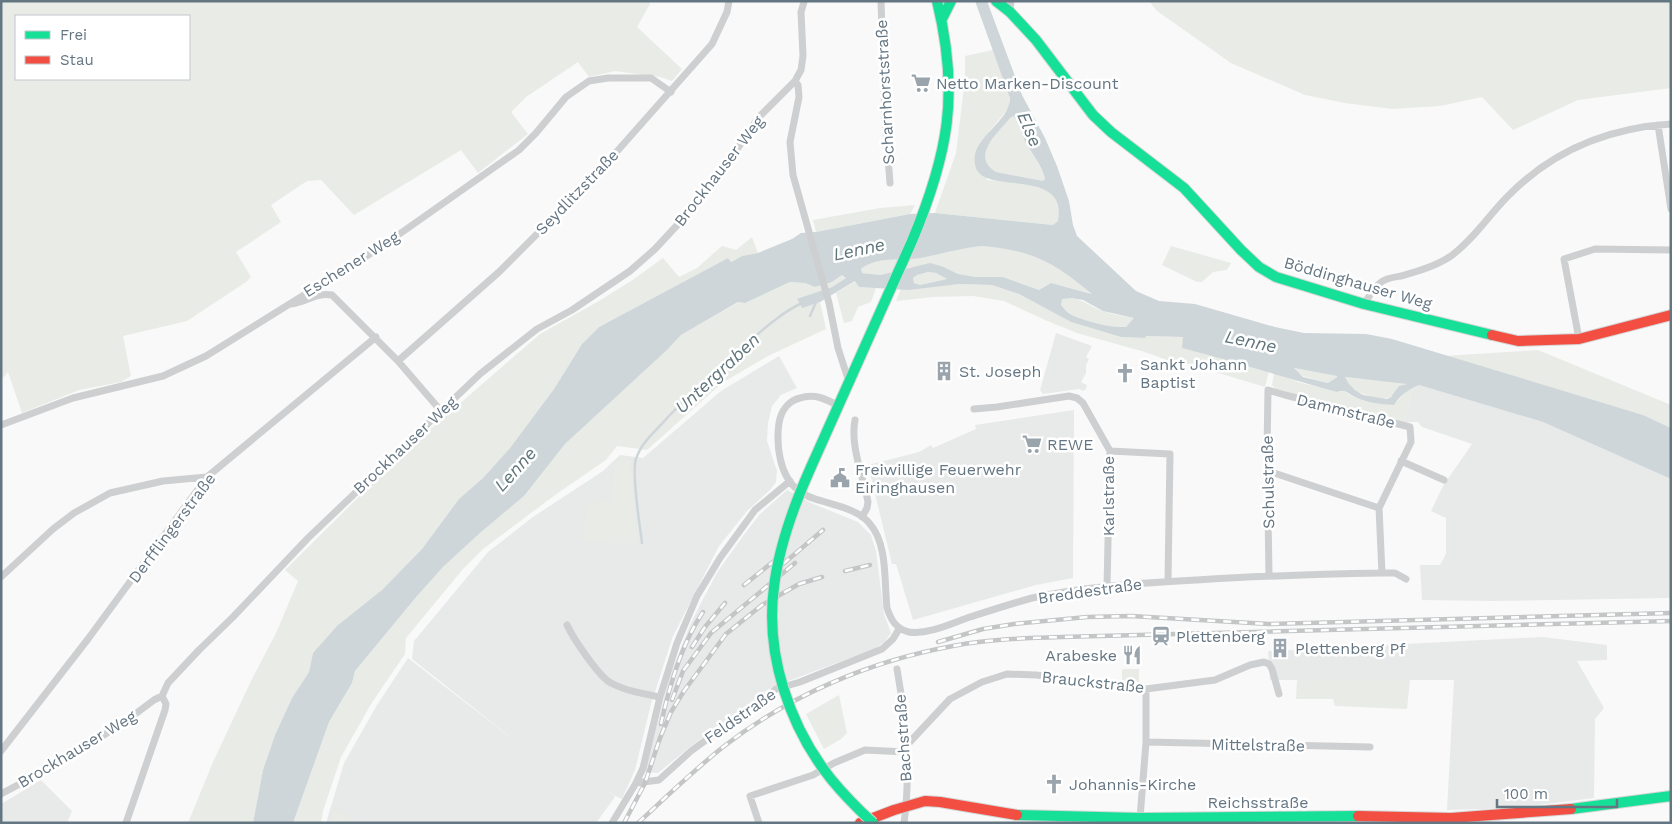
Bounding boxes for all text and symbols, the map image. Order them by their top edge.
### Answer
legend [15,15,190,80]
street label: Scharnhorststraße [872,19,898,165]
text: Frei [60,26,87,44]
text: Stau [60,51,94,69]
supermarket icon: Netto Marken-Discount [910,72,932,94]
place label: Netto Marken-Discount [936,74,1119,93]
water label: Else [1013,108,1047,150]
street label: Brockhauser Weg [670,112,768,230]
street label: Seydlitzstraße [531,145,623,239]
street label: Eschener Weg [299,227,403,301]
water label: Lenne [831,233,887,265]
street label: Böddinghauser Weg [1282,253,1435,313]
water label: Lenne [1223,325,1279,357]
water label: Untergraben [670,328,764,418]
place label: Sankt Johann Baptist [1140,355,1247,392]
building icon: St. Joseph [933,360,955,382]
place label: St. Joseph [959,362,1041,381]
church icon: Sankt Johann Baptist [1114,362,1136,384]
street label: Dammstraße [1295,390,1397,432]
street label: Brockhauser Weg [349,392,461,498]
supermarket icon: REWE [1021,433,1043,455]
place label: REWE [1047,435,1093,454]
street label: Schulstraße [1258,435,1278,529]
water label: Lenne [490,443,540,495]
street label: Karlstraße [1099,456,1118,536]
place label: Freiwillige Feuerwehr Eiringhausen [855,460,1022,497]
public building icon: Freiwillige Feuerwehr Eiringhausen [829,467,851,489]
street label: Derfflingerstraße [125,469,219,587]
street label: Breddestraße [1037,574,1143,608]
station icon: Plettenberg [1150,625,1172,647]
place label: Plettenberg [1176,627,1266,646]
building icon: Plettenberg Pf [1269,637,1291,659]
place label: Plettenberg Pf [1295,639,1406,658]
restaurant icon: Arabeske [1121,644,1143,666]
place label: Arabeske [1045,646,1117,665]
street label: Brauckstraße [1041,667,1145,697]
street label: Feldstraße [701,685,779,747]
street label: Bachstraße [890,693,916,783]
street label: Brockhauser Weg [14,706,140,792]
street label: Mittelstraße [1211,735,1305,755]
church icon: Johannis-Kirche [1043,773,1065,795]
place label: Johannis-Kirche [1069,775,1196,794]
scale bar [1497,776,1617,808]
text: 100 m [1504,785,1548,803]
street label: Reichsstraße [1208,793,1308,812]

